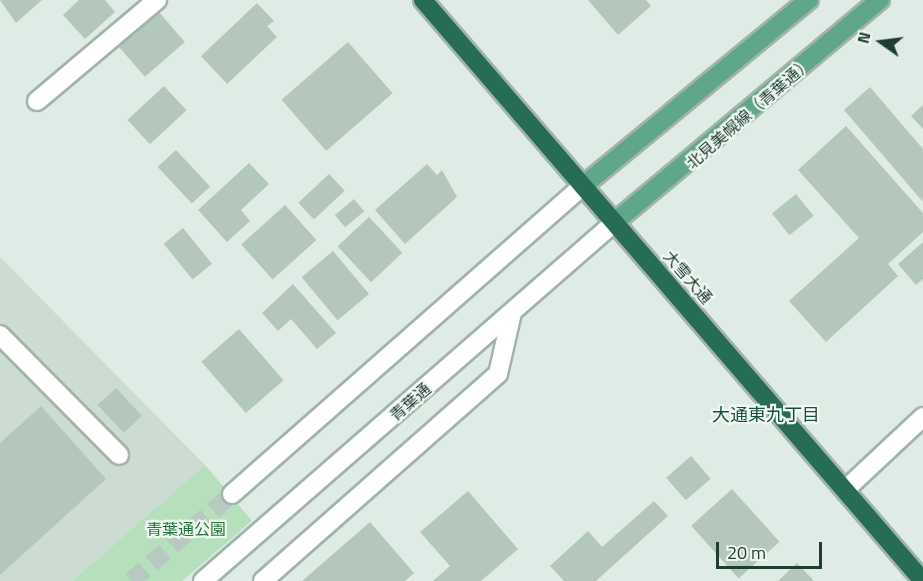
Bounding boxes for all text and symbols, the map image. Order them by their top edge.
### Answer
north arrow [851,12,911,72]
text: N [851,29,877,46]
street label: 北見美幌線（青葉通） [682,53,816,173]
street label: 大雪大通 [660,247,716,307]
street label: 青葉通 [386,379,434,425]
district label: 大通東九丁目 [712,404,820,426]
park label: 青葉通公園 [146,519,226,539]
scale bar [719,530,826,568]
text: 20 m [727,539,766,566]

